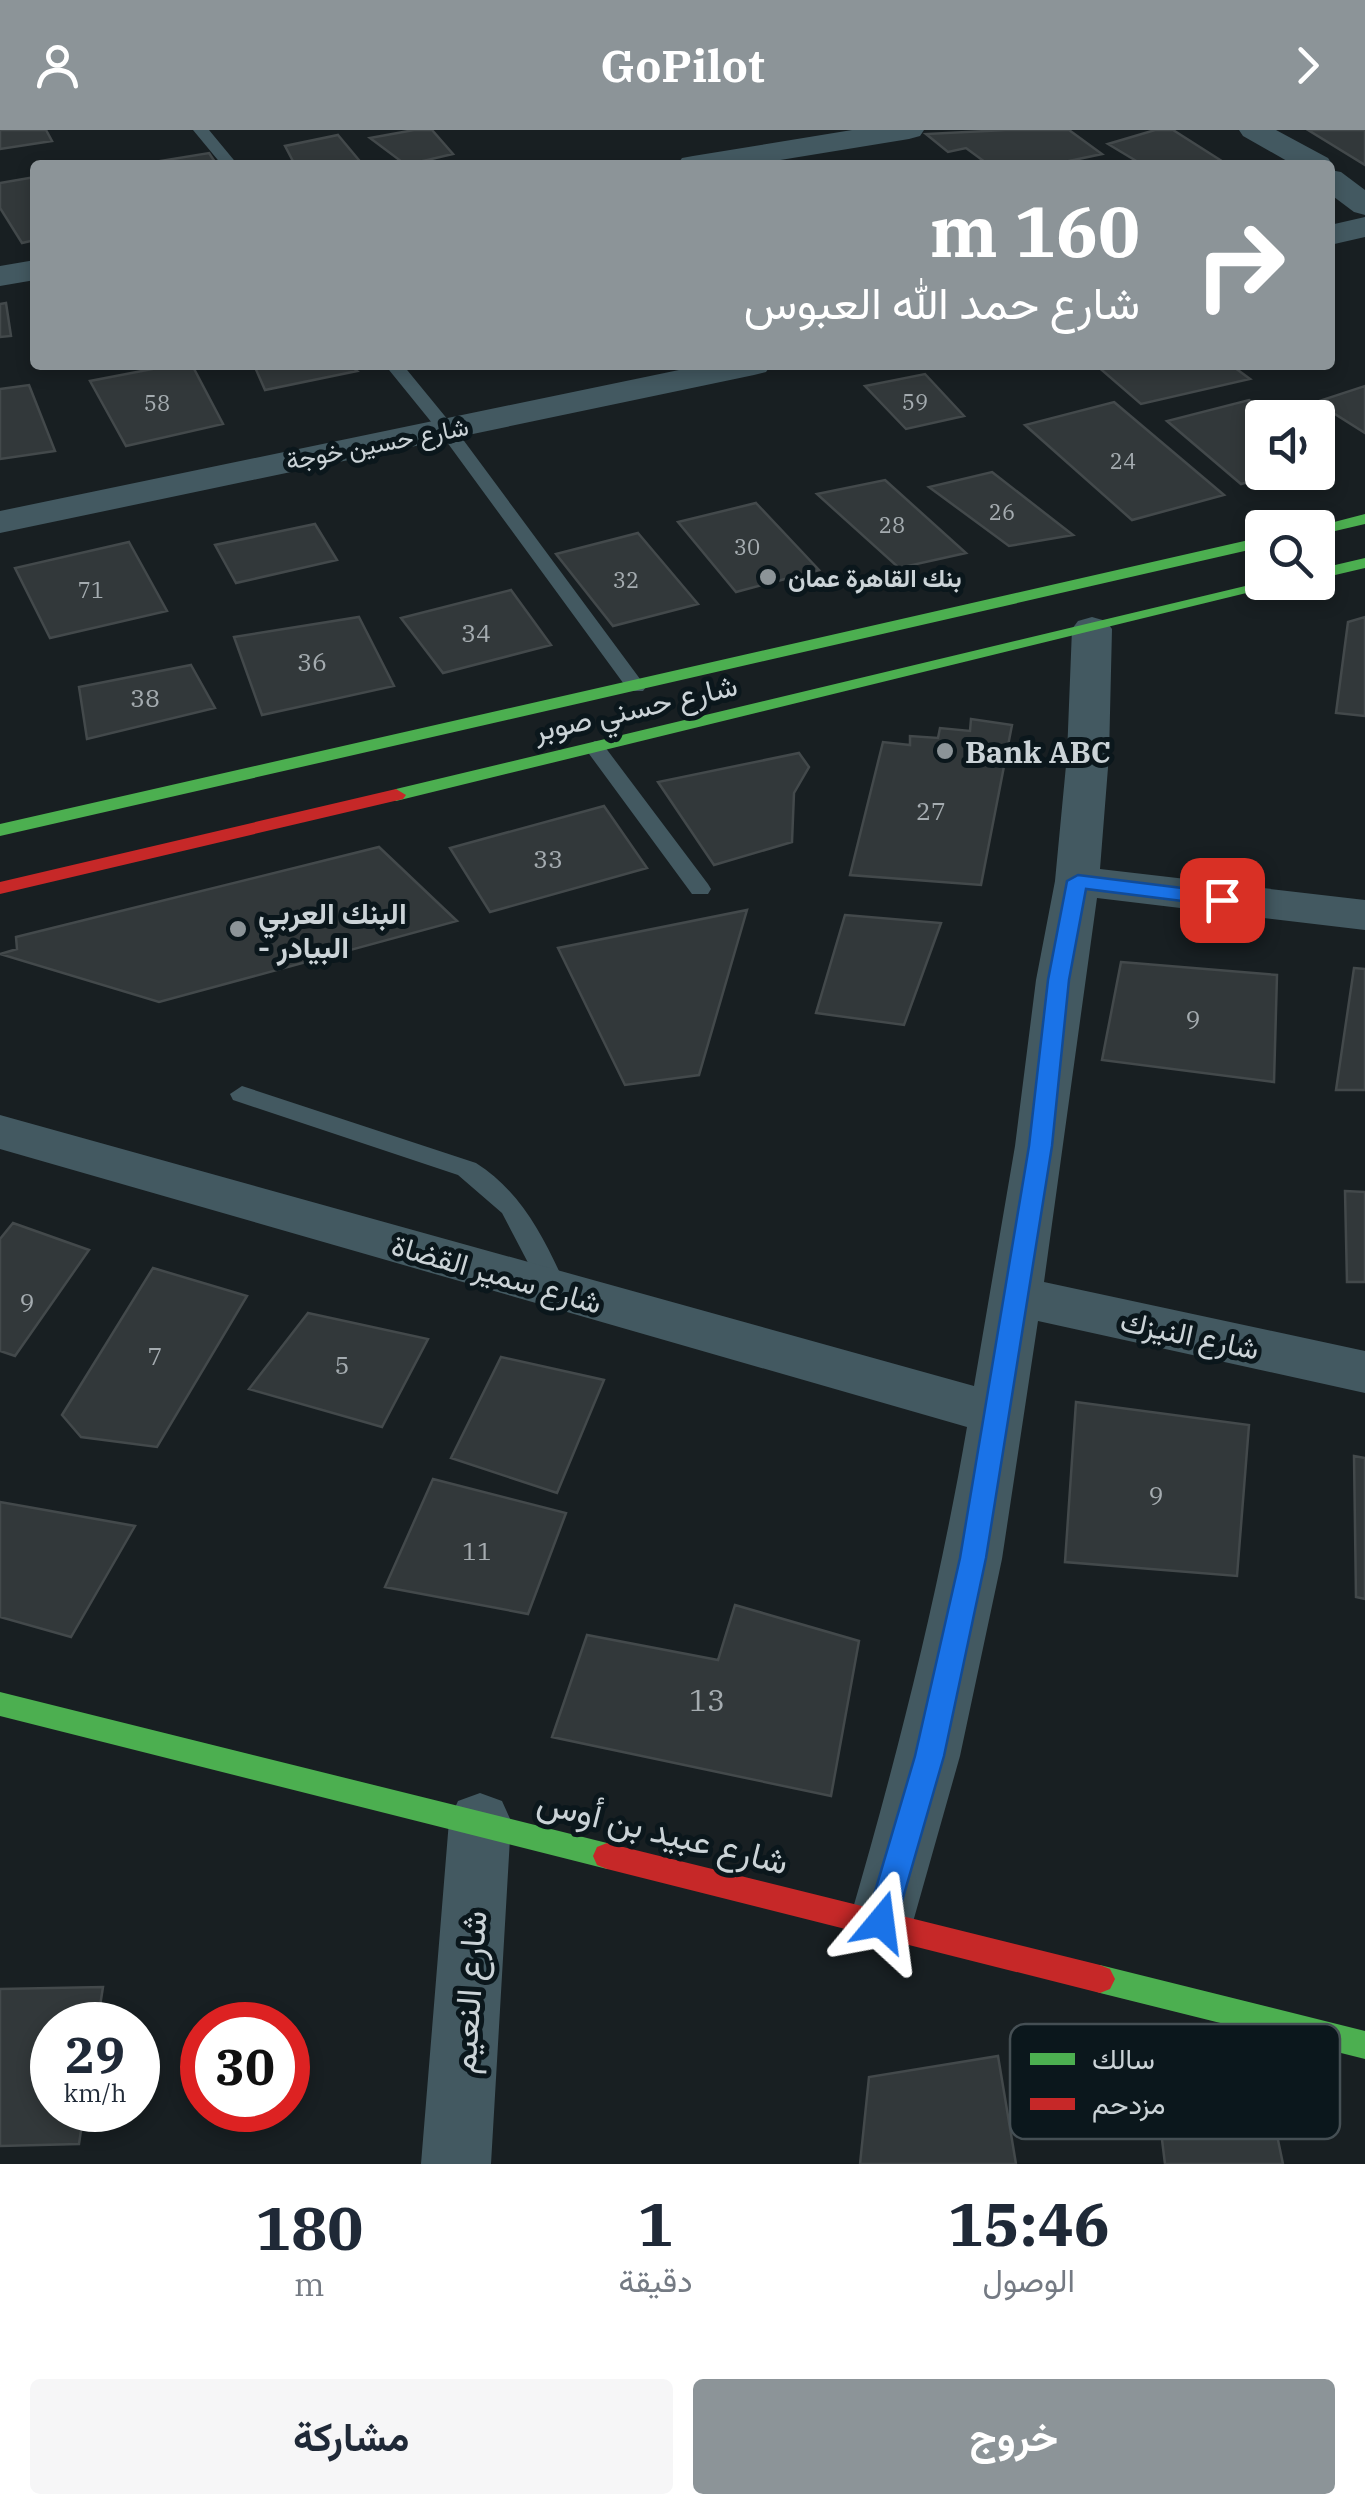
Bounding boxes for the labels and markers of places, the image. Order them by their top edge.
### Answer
place label: بنك القاهرة عمان [788,561,962,594]
marker: بنك القاهرة عمان [757,566,779,588]
place label: Bank ABC [965,732,1111,771]
marker: Bank ABC [934,740,956,762]
pin [1180,858,1265,943]
place label: البنك العربي - البيادر [258,893,407,966]
marker: البنك العربي - البيادر [227,918,249,940]

